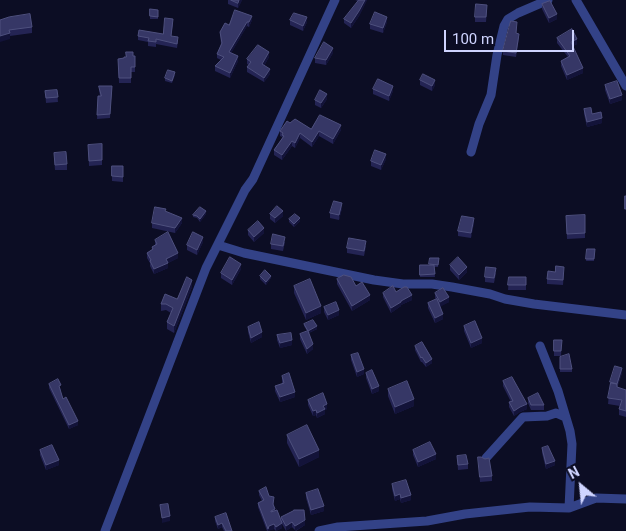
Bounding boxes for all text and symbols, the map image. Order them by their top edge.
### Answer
scale bar [446,20,576,52]
text: 100 m [452,30,494,48]
north arrow [556,461,606,511]
text: N [566,463,582,482]

